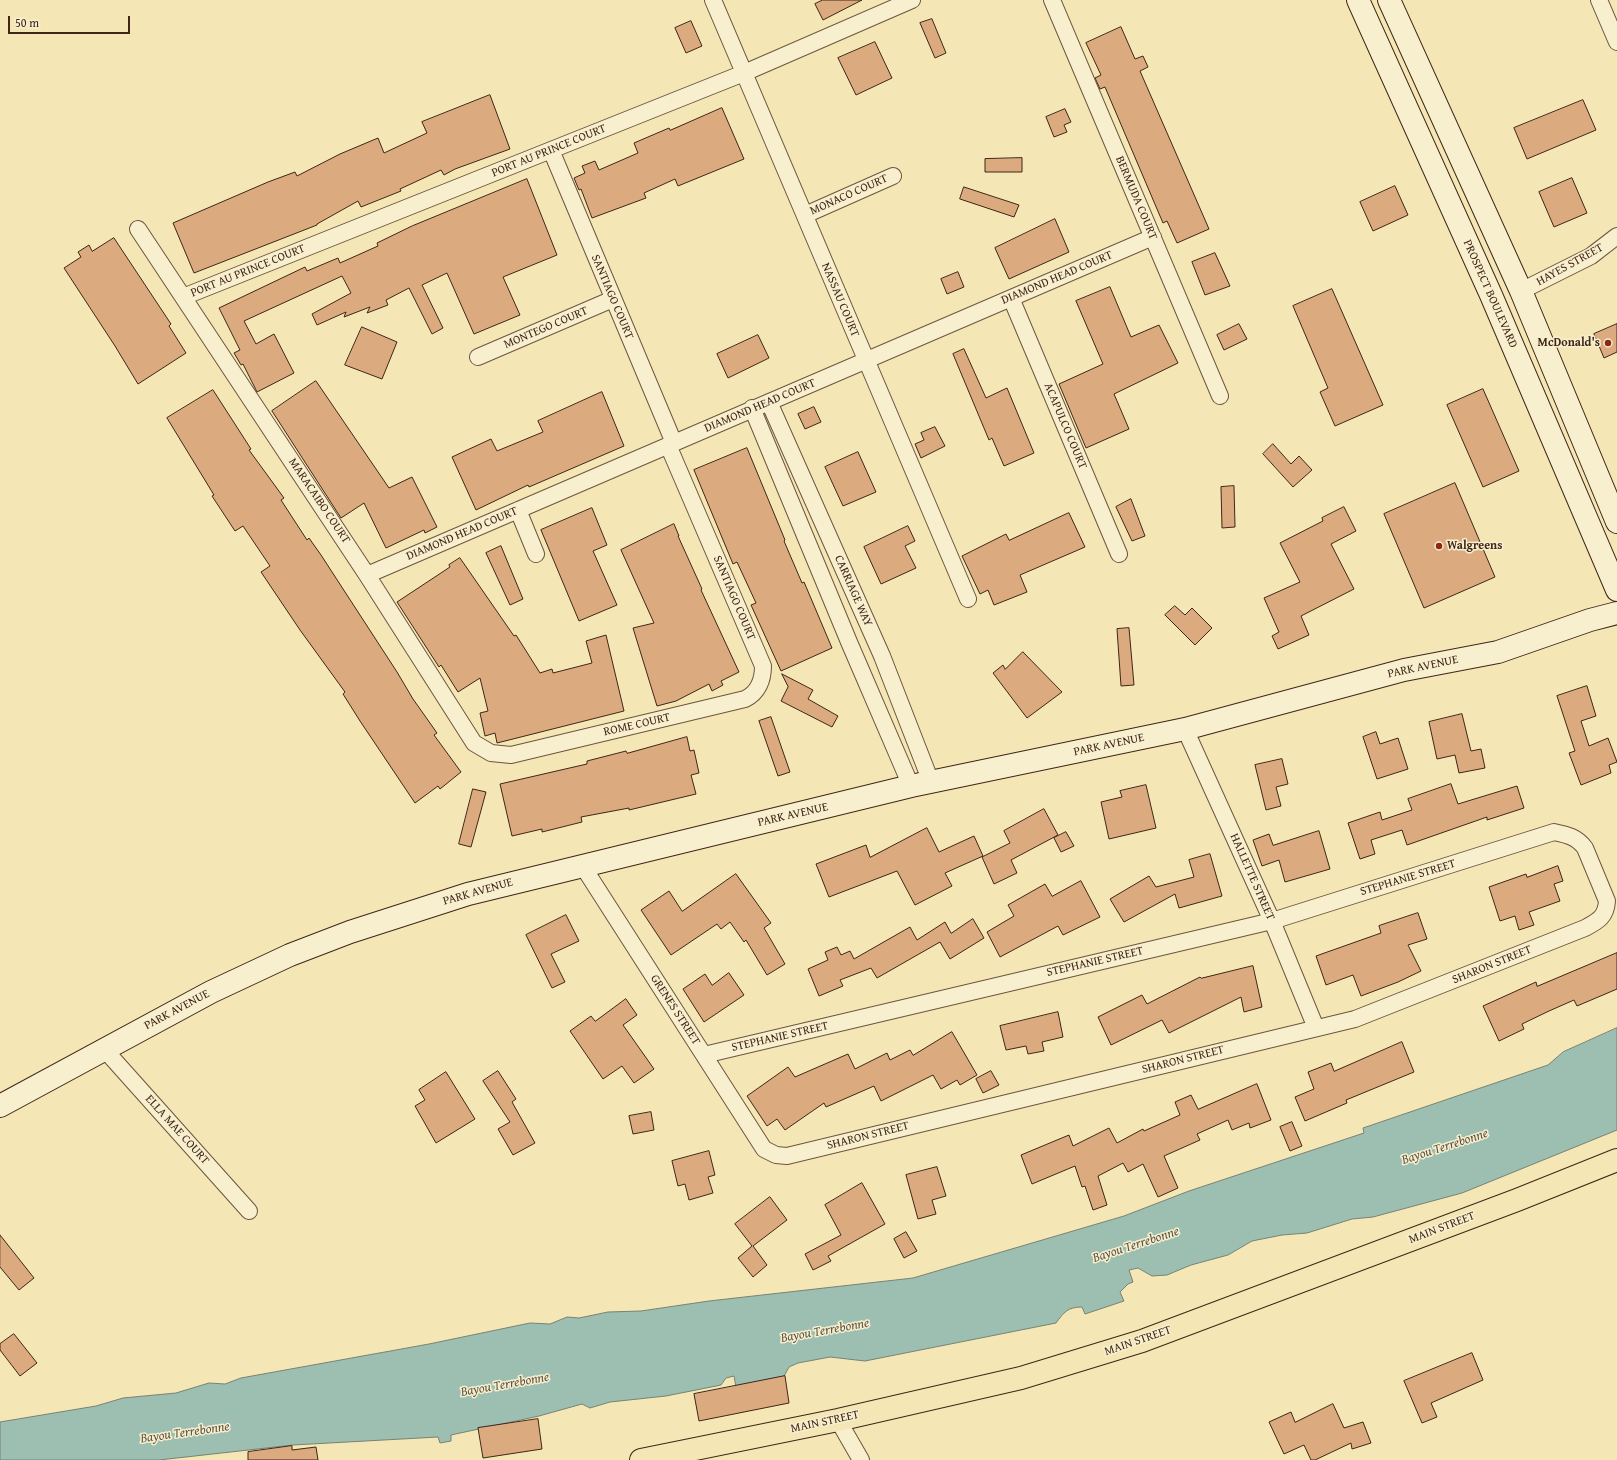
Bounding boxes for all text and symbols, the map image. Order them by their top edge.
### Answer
scale bar [10,8,132,34]
text: 50 m [15,14,39,31]
street label: PORT AU PRINCE COURT [490,121,608,181]
street label: BERMUDA COURT [1112,154,1160,242]
street label: MONACO COURT [808,171,890,219]
street label: PROSPECT BOULEVARD [1460,238,1520,350]
street label: PORT AU PRINCE COURT [189,241,307,301]
street label: HAYES STREET [1534,241,1606,289]
street label: DIAMOND HEAD COURT [999,248,1115,308]
street label: SANTIAGO COURT [588,252,636,342]
street label: NASSAU COURT [818,261,862,339]
street label: MONTEGO COURT [502,304,590,352]
place label: McDonald's [1538,336,1600,350]
marker: McDonald's [1603,338,1613,348]
street label: DIAMOND HEAD COURT [702,376,818,436]
street label: ACAPULCO COURT [1040,381,1090,471]
street label: MARACAIBO COURT [285,455,353,547]
street label: DIAMOND HEAD COURT [404,504,520,564]
place label: Walgreens [1447,539,1502,553]
marker: Walgreens [1434,541,1444,551]
street label: SANTIAGO COURT [710,553,758,643]
street label: CARRIAGE WAY [831,553,875,629]
street label: PARK AVENUE [1386,652,1460,682]
street label: ROME COURT [602,710,672,740]
street label: PARK AVENUE [1072,730,1146,760]
street label: PARK AVENUE [756,800,830,830]
street label: HALLETTE STREET [1226,831,1278,923]
street label: STEPHANIE STREET [1359,857,1457,899]
street label: PARK AVENUE [442,875,514,909]
street label: SHARON STREET [1450,943,1534,987]
street label: STEPHANIE STREET [1045,944,1145,980]
street label: GRENES STREET [647,972,703,1048]
street label: PARK AVENUE [142,987,212,1033]
street label: STEPHANIE STREET [730,1019,830,1055]
street label: SHARON STREET [1140,1043,1226,1077]
street label: ELLA MAE COURT [142,1092,212,1168]
street label: SHARON STREET [825,1119,911,1153]
water label: Bayou Terrebonne [1400,1126,1490,1168]
street label: MAIN STREET [1407,1209,1477,1247]
water label: Bayou Terrebonne [1091,1224,1181,1266]
water label: Bayou Terrebonne [779,1316,871,1346]
street label: MAIN STREET [1103,1323,1173,1359]
water label: Bayou Terrebonne [459,1370,551,1400]
street label: MAIN STREET [789,1408,861,1436]
water label: Bayou Terrebonne [140,1419,230,1447]

